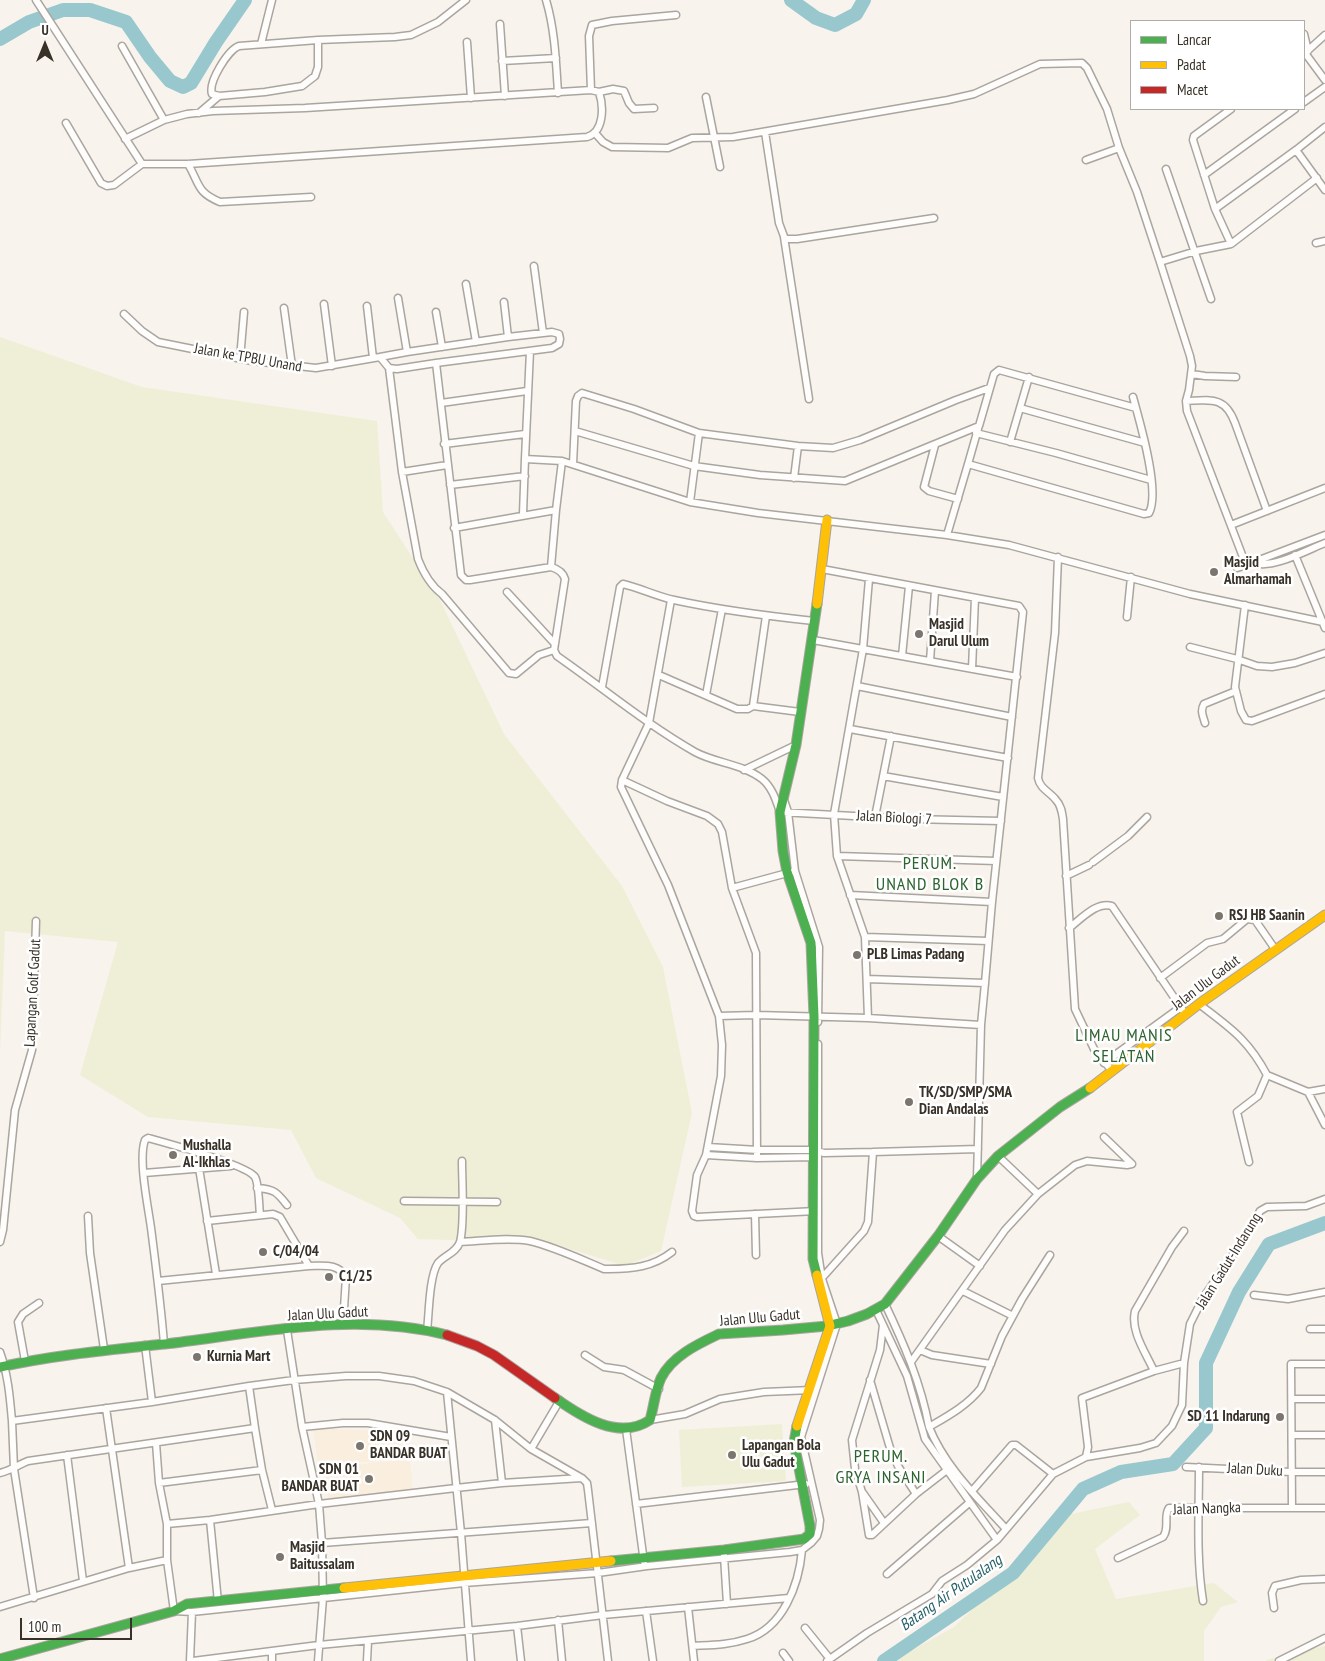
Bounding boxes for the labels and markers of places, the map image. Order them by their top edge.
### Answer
place label: Masjid Almarhamah [1224,554,1291,589]
marker: Masjid Almarhamah [1208,566,1220,578]
place label: Masjid Darul Ulum [929,616,989,651]
marker: Masjid Darul Ulum [913,628,925,640]
place label: RSJ HB Saanin [1229,907,1305,925]
marker: RSJ HB Saanin [1213,910,1225,922]
place label: PLB Limas Padang [867,946,964,964]
marker: PLB Limas Padang [851,949,863,961]
place label: TK/SD/SMP/SMA Dian Andalas [919,1084,1012,1119]
marker: TK/SD/SMP/SMA Dian Andalas [903,1096,915,1108]
place label: Mushalla Al-Ikhlas [183,1137,231,1172]
marker: Mushalla Al-Ikhlas [167,1149,179,1161]
place label: C/04/04 [273,1243,319,1261]
marker: C/04/04 [257,1246,269,1258]
place label: C1/25 [339,1268,373,1286]
marker: C1/25 [323,1271,335,1283]
place label: Kurnia Mart [207,1348,270,1366]
marker: Kurnia Mart [191,1351,203,1363]
place label: SD 11 Indarung [1187,1408,1270,1426]
marker: SD 11 Indarung [1274,1411,1286,1423]
place label: SDN 09 BANDAR BUAT [370,1428,447,1463]
place label: Lapangan Bola Ulu Gadut [742,1437,821,1472]
marker: SDN 09 BANDAR BUAT [354,1440,366,1452]
marker: Lapangan Bola Ulu Gadut [726,1449,738,1461]
place label: SDN 01 BANDAR BUAT [282,1461,359,1496]
marker: SDN 01 BANDAR BUAT [363,1473,375,1485]
place label: Masjid Baitussalam [290,1539,354,1574]
marker: Masjid Baitussalam [274,1551,286,1563]

